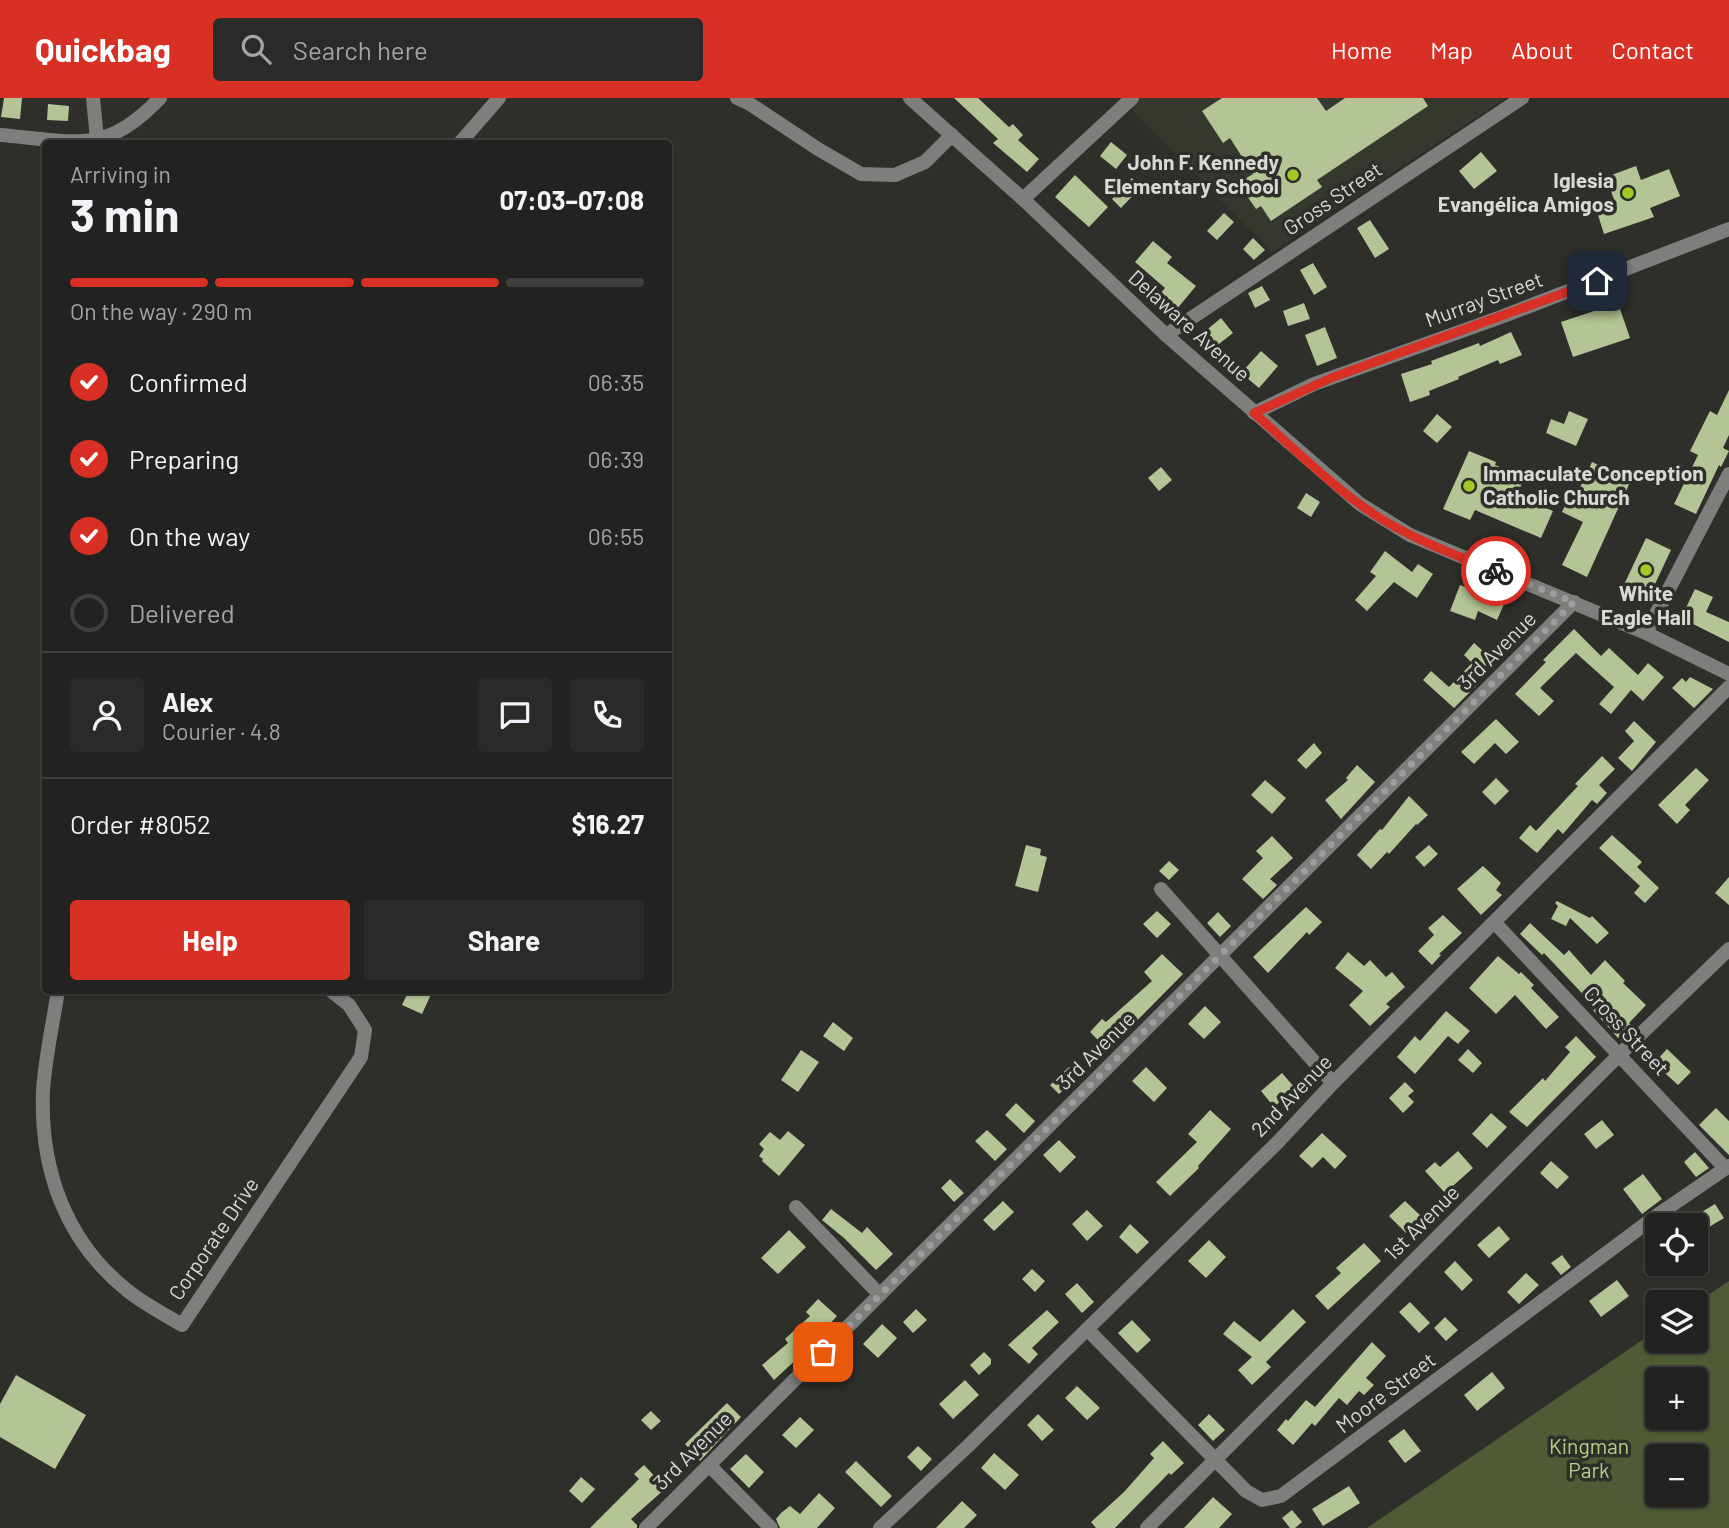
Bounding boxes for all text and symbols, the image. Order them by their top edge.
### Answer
search box [213,18,703,81]
text: Quickbag [35,29,171,69]
icon: search [237,30,275,68]
text: Search here [293,34,428,65]
text: Home [1331,35,1392,64]
text: Map [1430,35,1473,64]
text: About [1511,35,1573,64]
text: Contact [1611,35,1694,64]
place label: John F. Kennedy Elementary School [1104,149,1279,198]
street label: Gross Street [1278,156,1386,240]
text: Arriving in [70,160,171,188]
marker: John F. Kennedy Elementary School [1285,167,1301,183]
place label: Iglesia Evangélica Amigos [1438,167,1614,216]
text: 07:03–07:08 [500,184,644,215]
marker: Iglesia Evangélica Amigos [1620,185,1636,201]
text: 3 min [70,186,179,241]
pin [1567,251,1627,311]
icon: home [1578,262,1616,300]
street label: Delaware Avenue [1124,264,1256,386]
street label: Murray Street [1421,266,1546,331]
text: On the way · 290 m [70,297,252,325]
icon: check [70,363,108,401]
text: Confirmed [129,366,248,397]
text: 06:35 [588,368,644,396]
icon: check [70,440,108,478]
text: Preparing [129,443,239,474]
text: 06:39 [588,445,644,473]
place label: Immaculate Conception Catholic Church [1483,460,1704,509]
marker: Immaculate Conception Catholic Church [1461,478,1477,494]
icon: check [70,517,108,555]
text: On the way [129,520,250,551]
text: 06:55 [588,522,644,550]
courier [1461,536,1531,606]
icon: bike [1477,552,1515,590]
marker: White Eagle Hall [1638,562,1654,578]
place label: White Eagle Hall [1601,580,1691,629]
text: Delivered [129,597,235,628]
street label: 3rd Avenue [1451,605,1540,694]
button: person [70,678,144,752]
button: chat [478,678,552,752]
button: phone [570,678,644,752]
text: Alex [162,686,213,717]
text: Courier · 4.8 [162,717,281,745]
text: Order #8052 [70,808,211,839]
text: $16.27 [571,808,644,839]
button: Help [70,900,350,980]
button: Share [364,900,644,980]
street label: Cross Street [1579,980,1675,1080]
street label: 3rd Avenue [1050,1005,1139,1094]
street label: 2nd Avenue [1246,1049,1336,1141]
street label: Corporate Drive [163,1172,263,1304]
street label: 1st Avenue [1378,1179,1464,1265]
map controls [1645,1213,1708,1507]
button: locate [1645,1213,1708,1276]
button: layers [1645,1290,1708,1353]
pin [793,1322,853,1382]
icon: bag [804,1333,842,1371]
street label: Moore Street [1330,1346,1440,1437]
button: + [1645,1367,1708,1430]
street label: 3rd Avenue [647,1405,736,1494]
park label: Kingman Park [1549,1433,1629,1482]
button: − [1645,1444,1708,1507]

